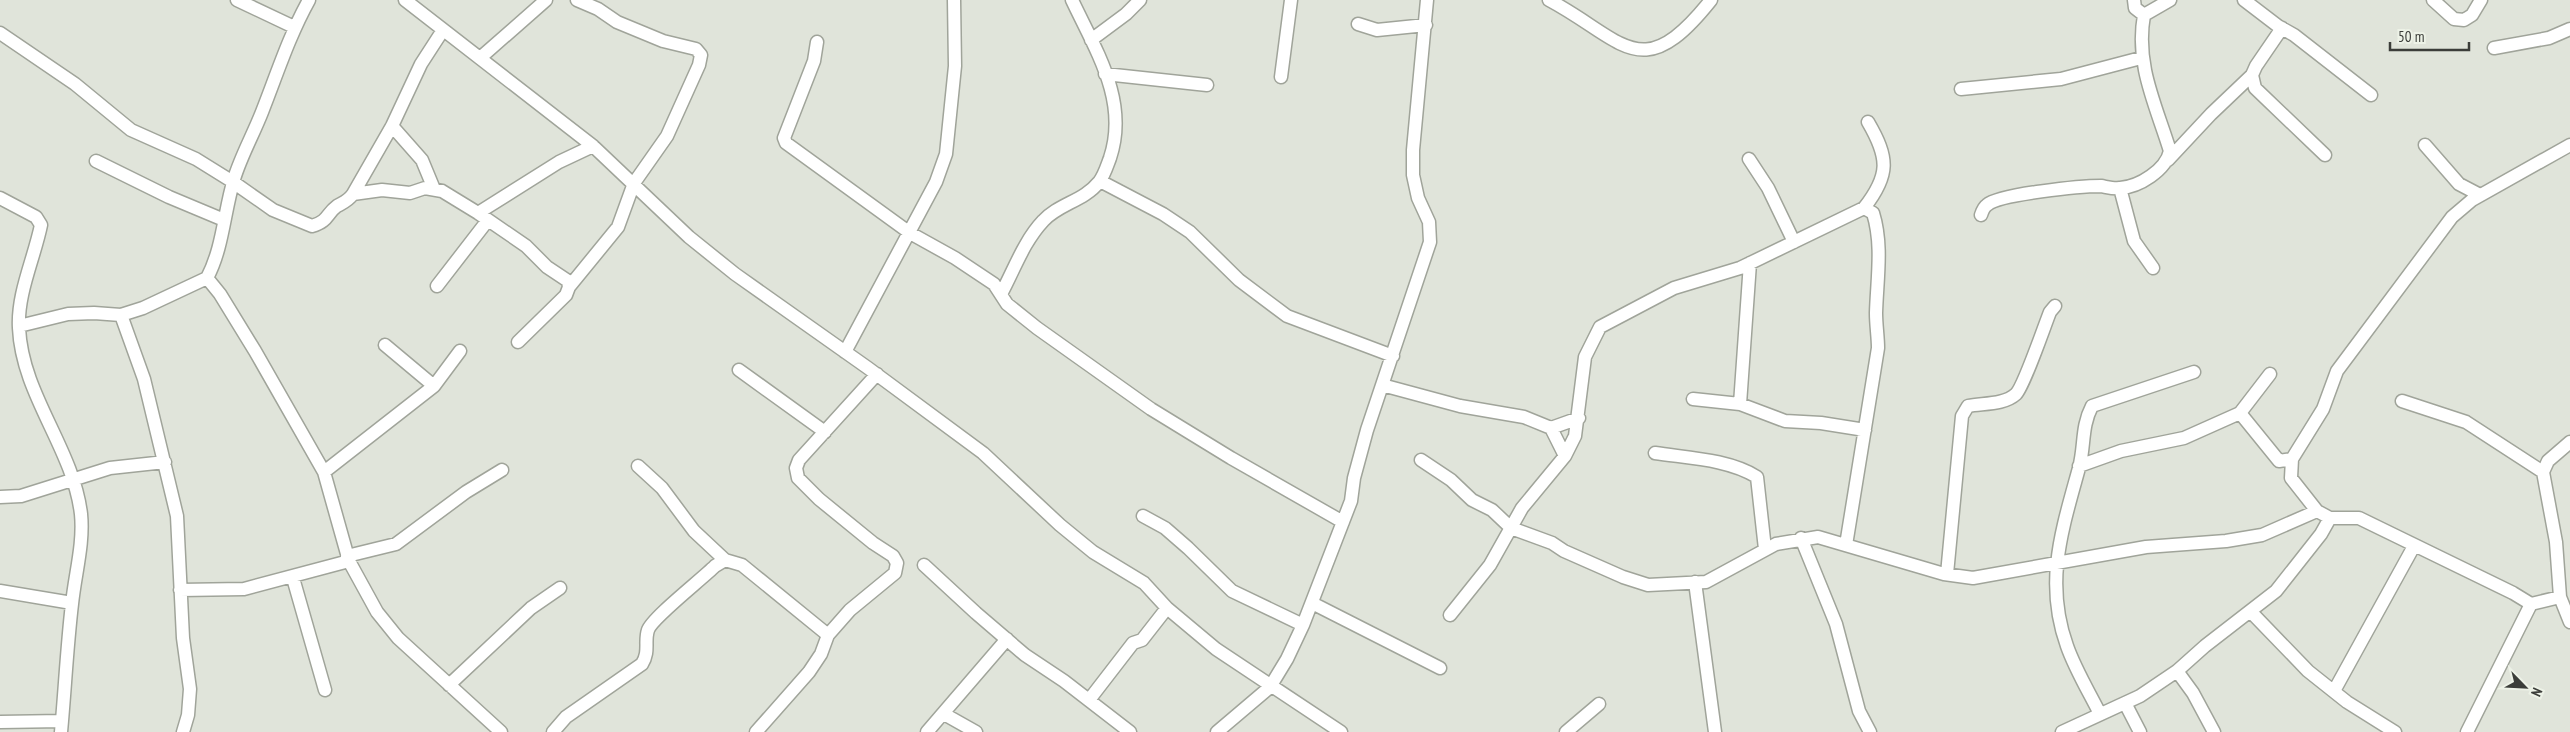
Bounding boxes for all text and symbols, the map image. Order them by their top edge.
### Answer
scale bar [2390,20,2469,52]
text: 50 m [2398,27,2424,46]
north arrow [2500,662,2550,712]
text: N [2527,685,2547,699]

